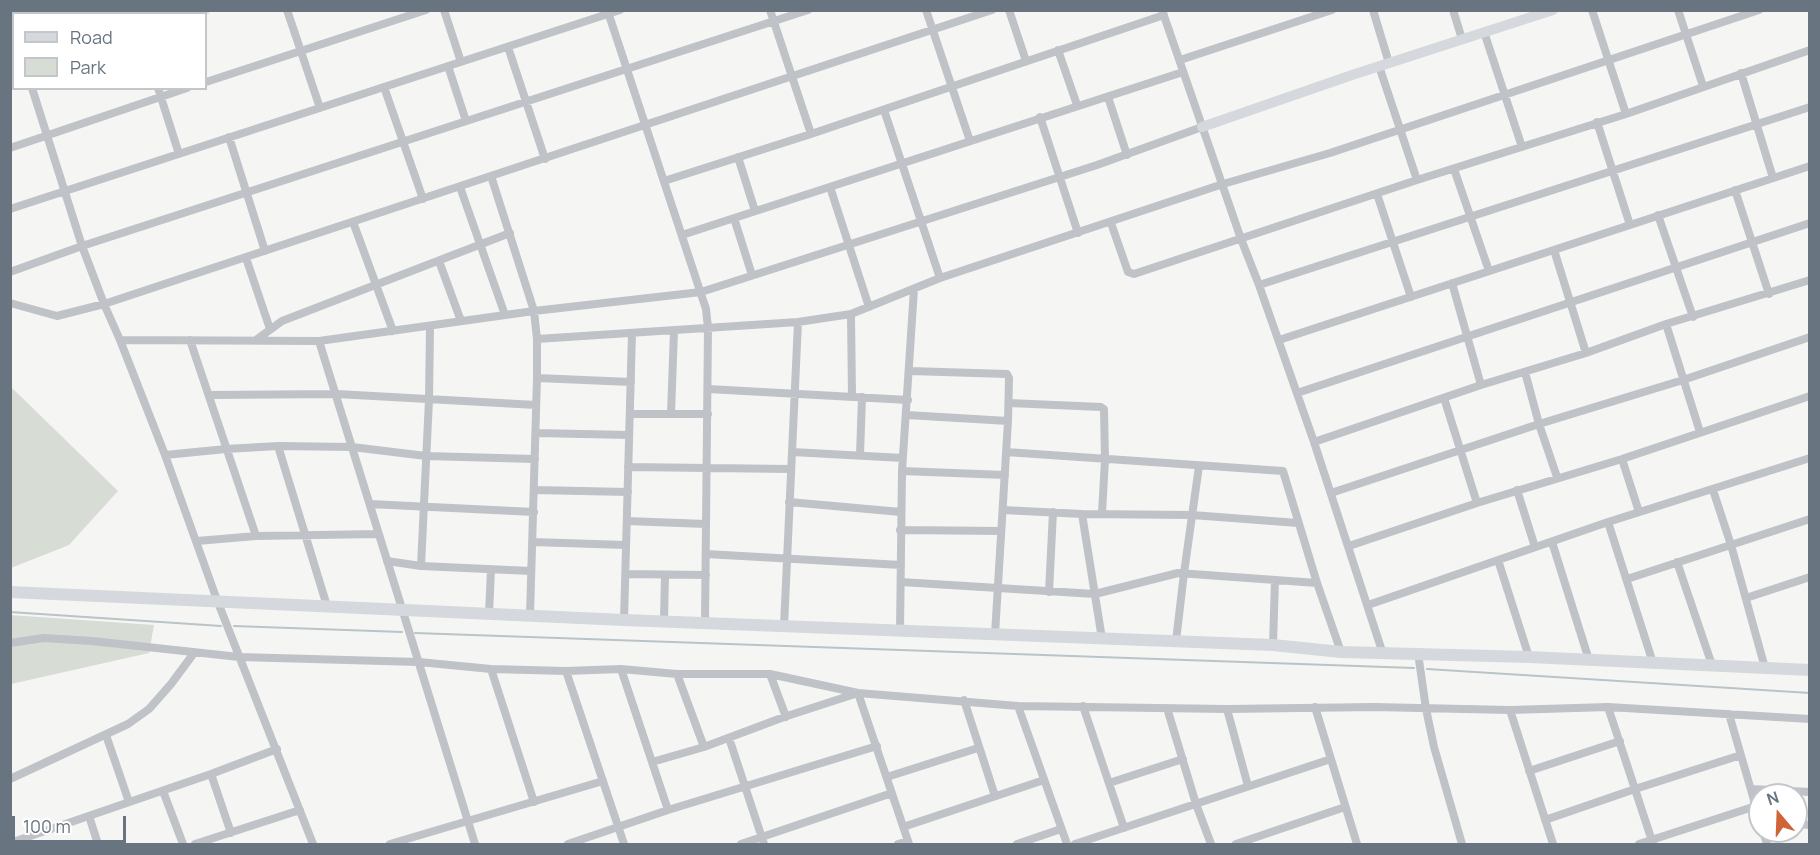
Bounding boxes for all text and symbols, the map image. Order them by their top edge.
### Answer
legend [12,12,207,90]
text: Road [70,25,113,49]
text: Park [70,55,106,79]
north arrow [1748,783,1808,843]
text: N [1764,786,1782,810]
scale bar [15,804,129,842]
text: 100 m [23,814,71,838]

